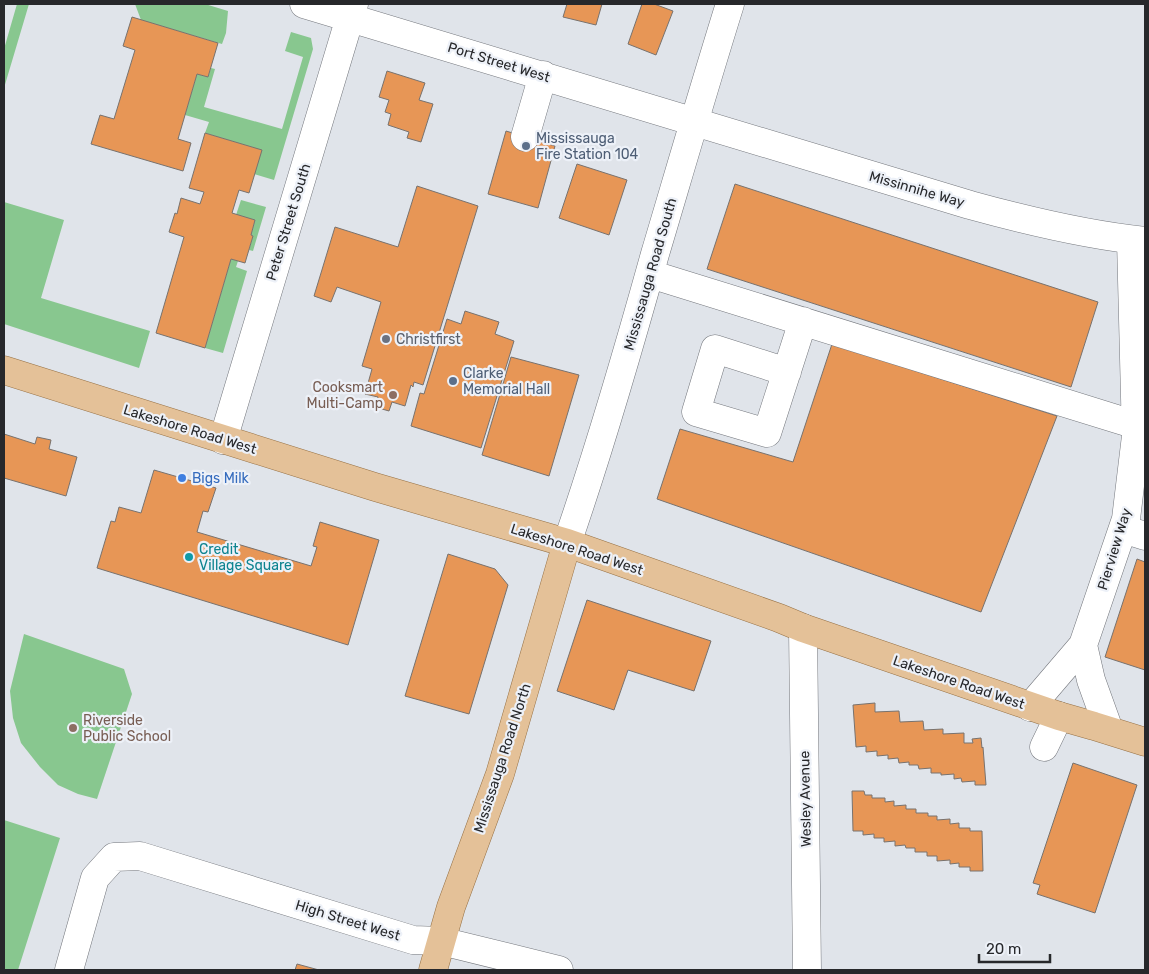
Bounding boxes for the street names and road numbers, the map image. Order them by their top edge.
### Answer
street label: Port Street West [446,39,553,86]
street label: Peter Street South [263,162,314,283]
street label: Missinnihe Way [867,168,967,211]
street label: Mississauga Road South [621,196,680,352]
street label: Lakeshore Road West [121,401,259,458]
street label: Pierview Way [1094,506,1135,592]
street label: Lakeshore Road West [508,520,646,579]
street label: Lakeshore Road West [891,652,1027,713]
street label: Mississauga Road North [470,681,535,835]
street label: Wesley Avenue [796,751,815,847]
street label: High Street West [293,896,403,945]

